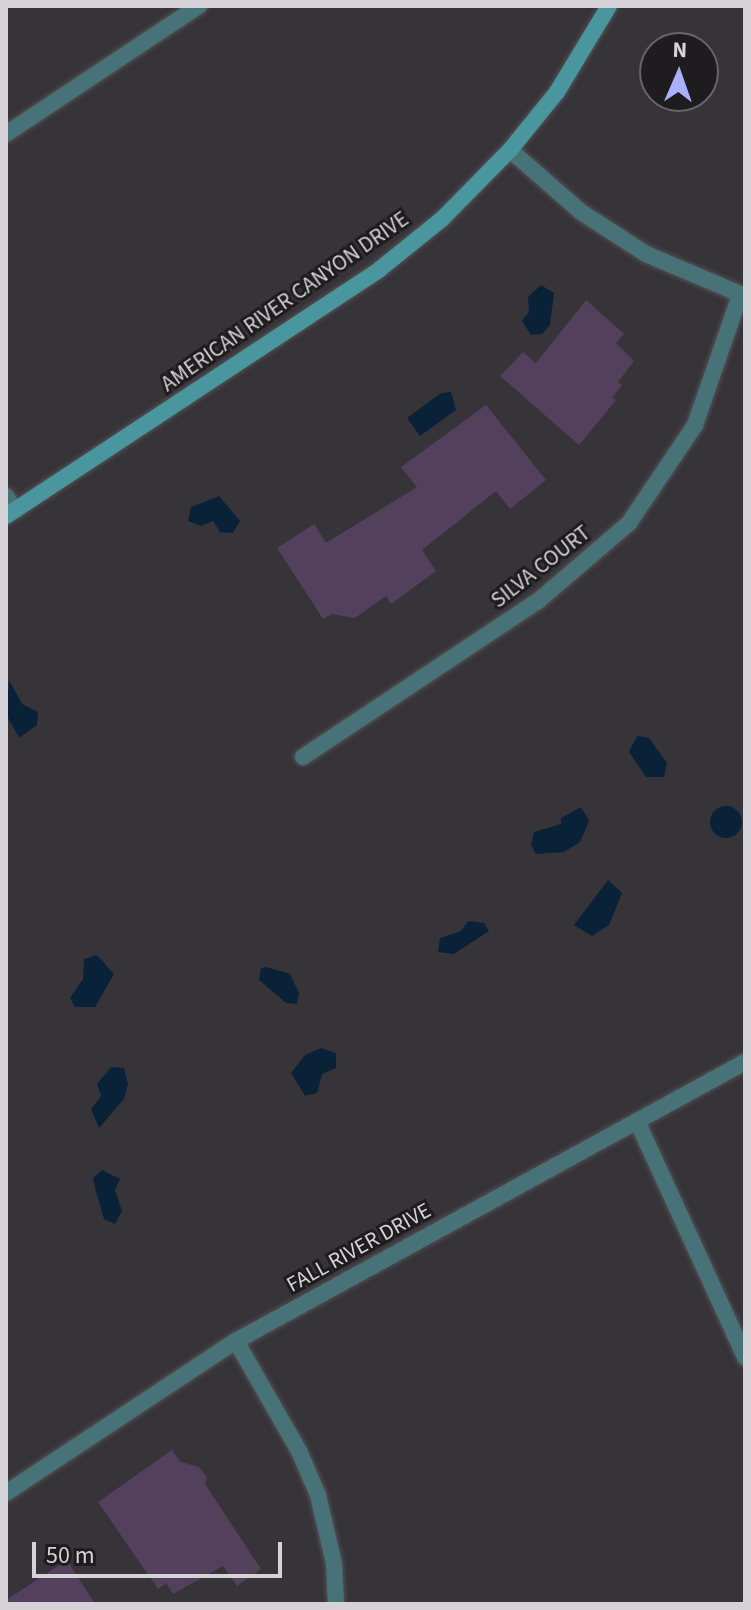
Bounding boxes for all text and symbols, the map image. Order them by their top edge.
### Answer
north arrow [639,32,719,112]
text: N [672,34,688,66]
street label: AMERICAN RIVER CANYON DRIVE [156,206,414,398]
street label: SILVA COURT [486,520,596,614]
street label: FALL RIVER DRIVE [282,1198,436,1298]
scale bar [36,1526,286,1576]
text: 50 m [46,1538,95,1573]

